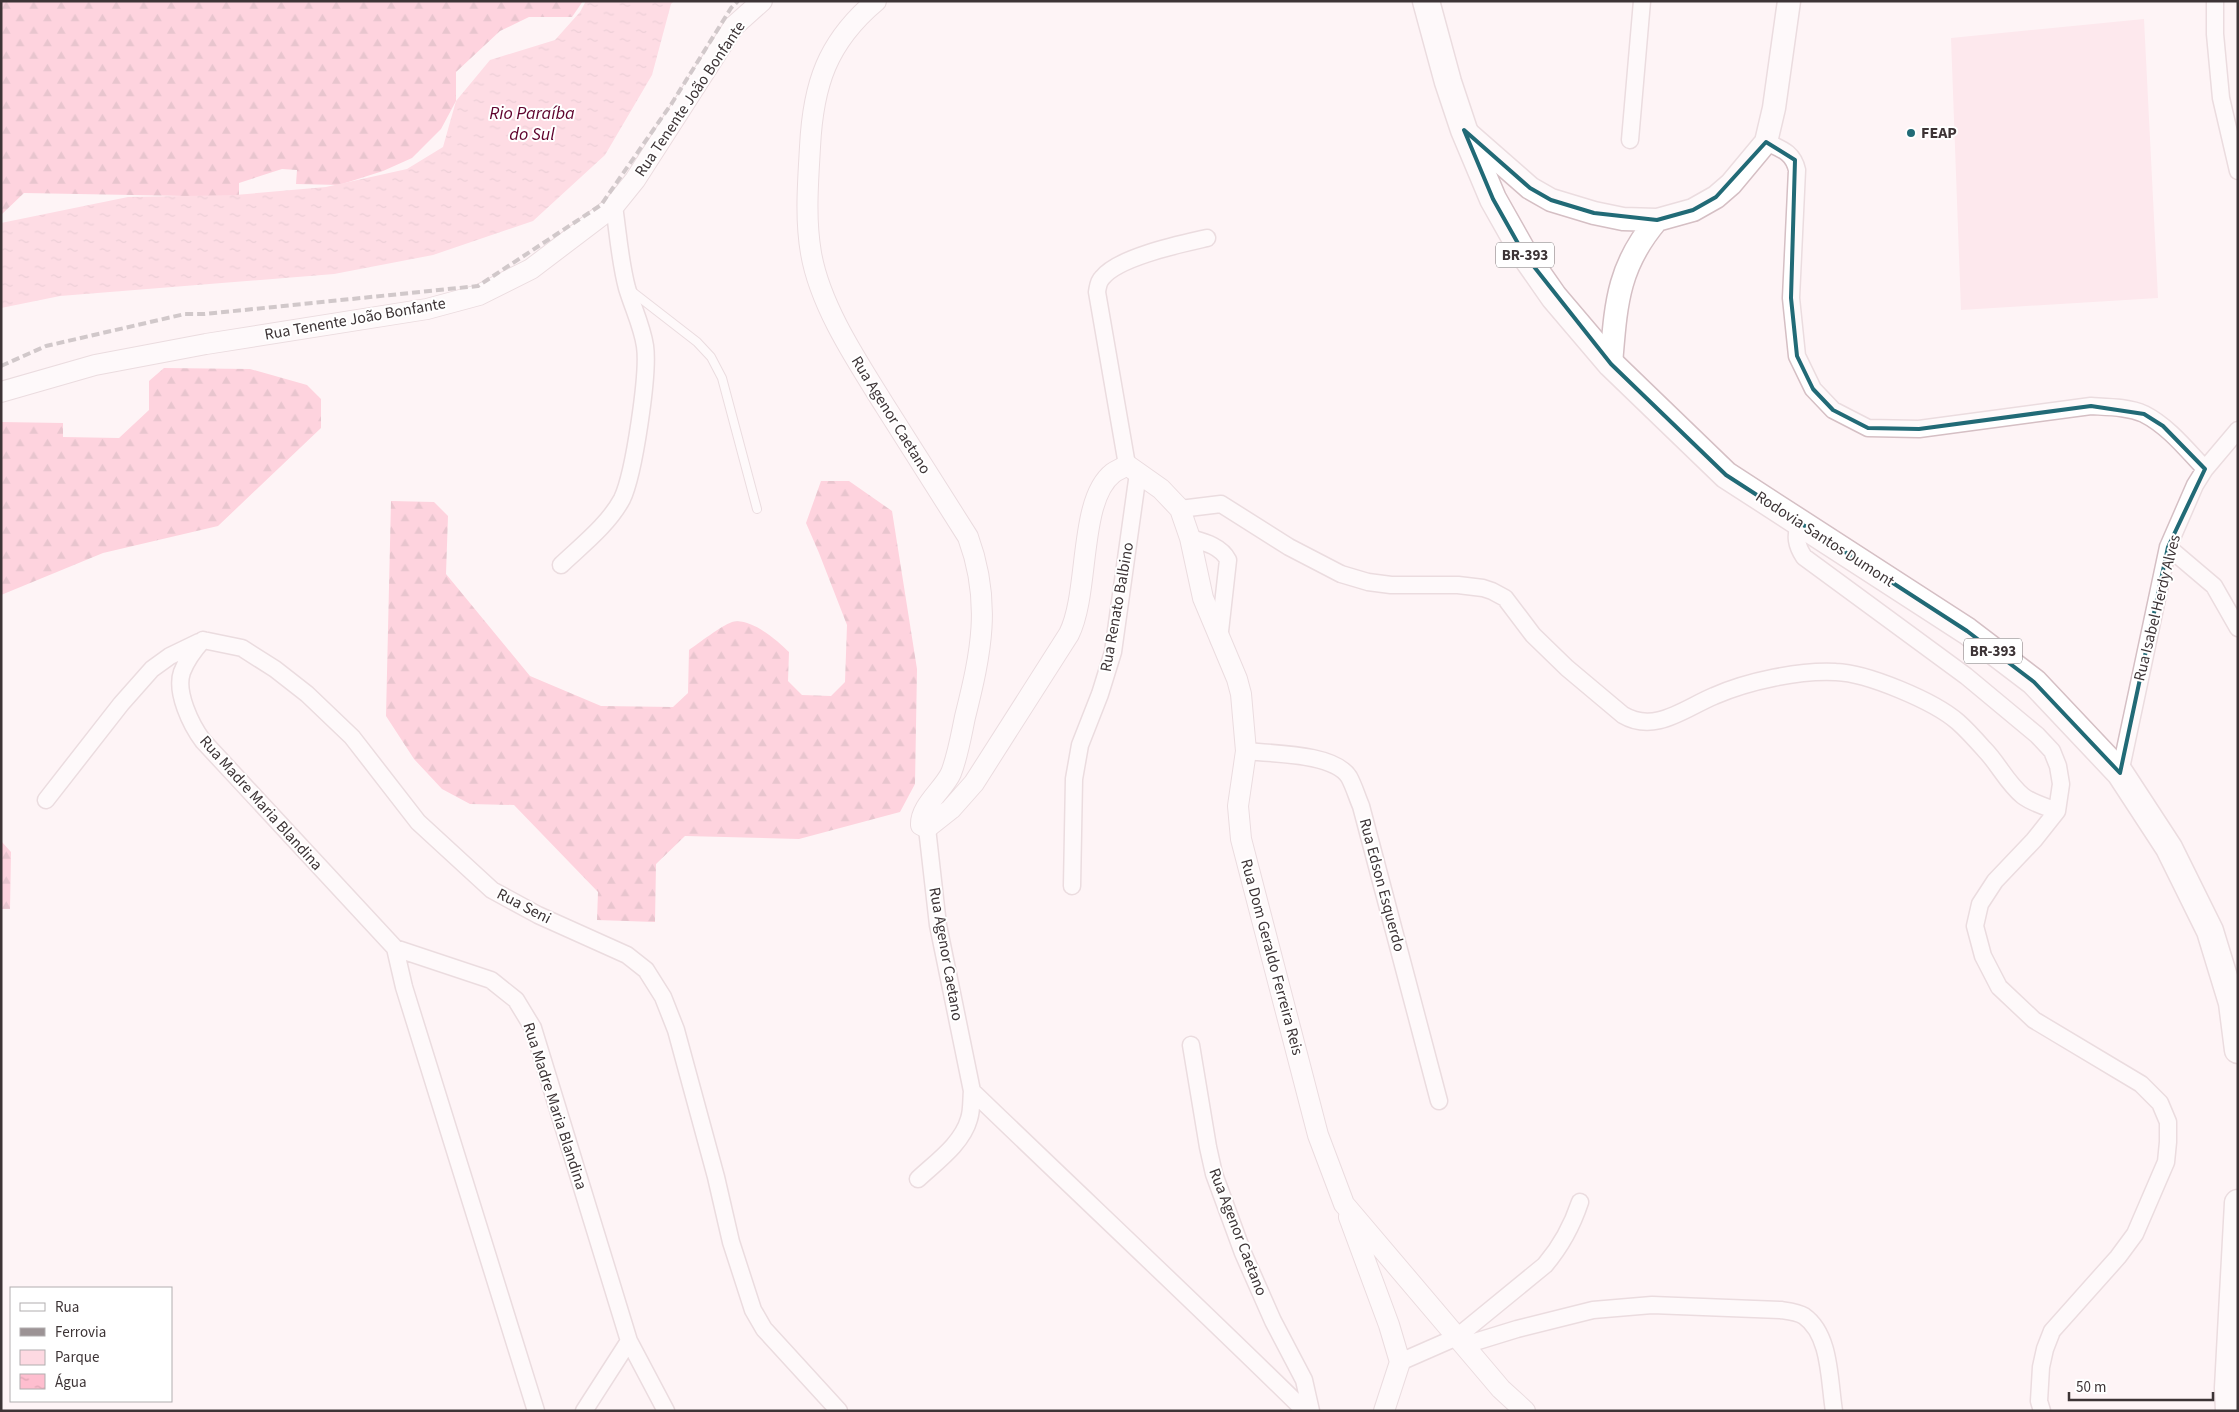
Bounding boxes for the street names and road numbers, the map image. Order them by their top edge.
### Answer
street label: Rua Tenente João Bonfante [630,17,750,181]
road number: BR-393 [1496,242,1554,268]
street label: Rua Tenente João Bonfante [263,292,447,346]
street label: Rua Agenor Caetano [846,352,936,478]
street label: Rodovia Santos Dumont [1751,486,1899,593]
street label: Rua Isabel Herdy Alves [2128,532,2186,684]
street label: Rua Renato Balbino [1095,540,1139,674]
road number: BR-393 [1964,638,2022,664]
street label: Rua Madre Maria Blandina [194,731,328,875]
street label: Rua Edson Esquerdo [1354,816,1410,954]
street label: Rua Dom Geraldo Ferreira Reis [1235,856,1309,1058]
street label: Rua Seni [493,883,555,929]
street label: Rua Agenor Caetano [923,885,969,1023]
street label: Rua Madre Maria Blandina [518,1020,592,1192]
street label: Rua Agenor Caetano [1203,1165,1273,1299]

